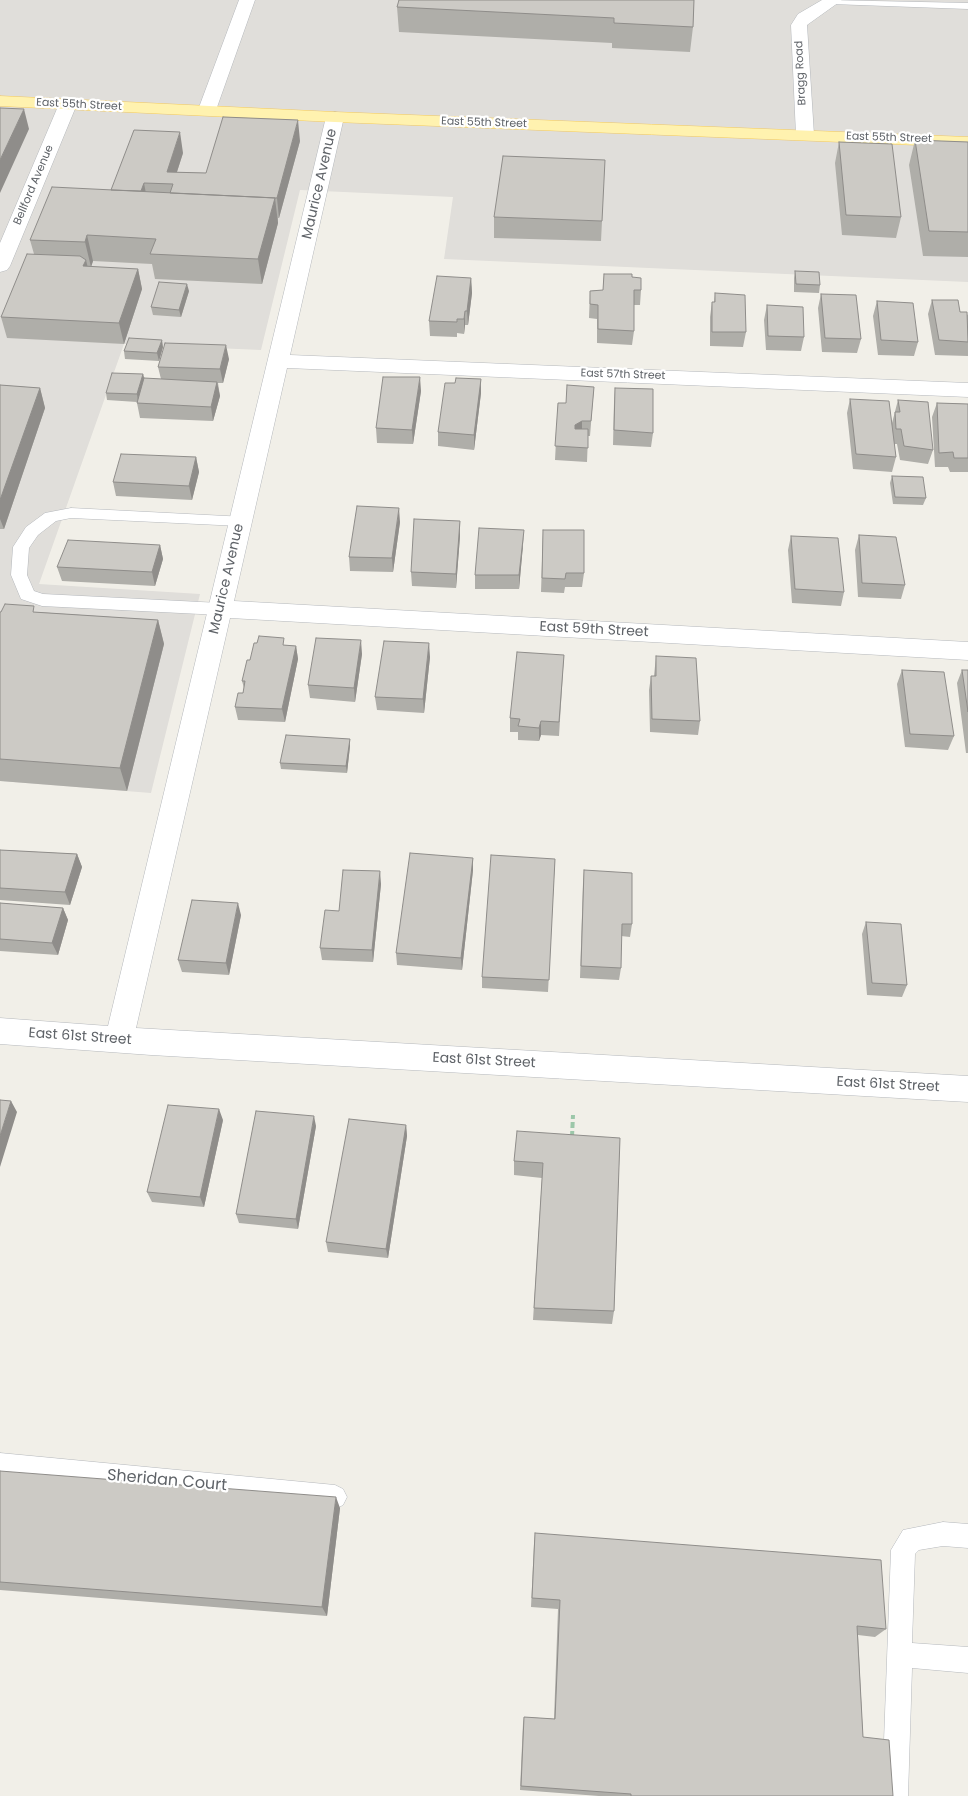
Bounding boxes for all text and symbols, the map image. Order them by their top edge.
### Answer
street label: Bragg Road [793,40,809,106]
street label: East 55th Street [36,96,122,114]
street label: East 55th Street [441,115,527,131]
street label: Maurice Avenue [299,127,341,241]
street label: East 55th Street [846,130,932,146]
street label: Bellford Avenue [11,143,57,227]
street label: East 57th Street [580,367,666,383]
street label: Maurice Avenue [206,522,248,636]
street label: East 59th Street [539,619,649,641]
street label: East 61st Street [28,1025,132,1049]
street label: East 61st Street [432,1050,536,1072]
street label: East 61st Street [836,1074,940,1096]
street label: Sheridan Court [106,1466,228,1496]

